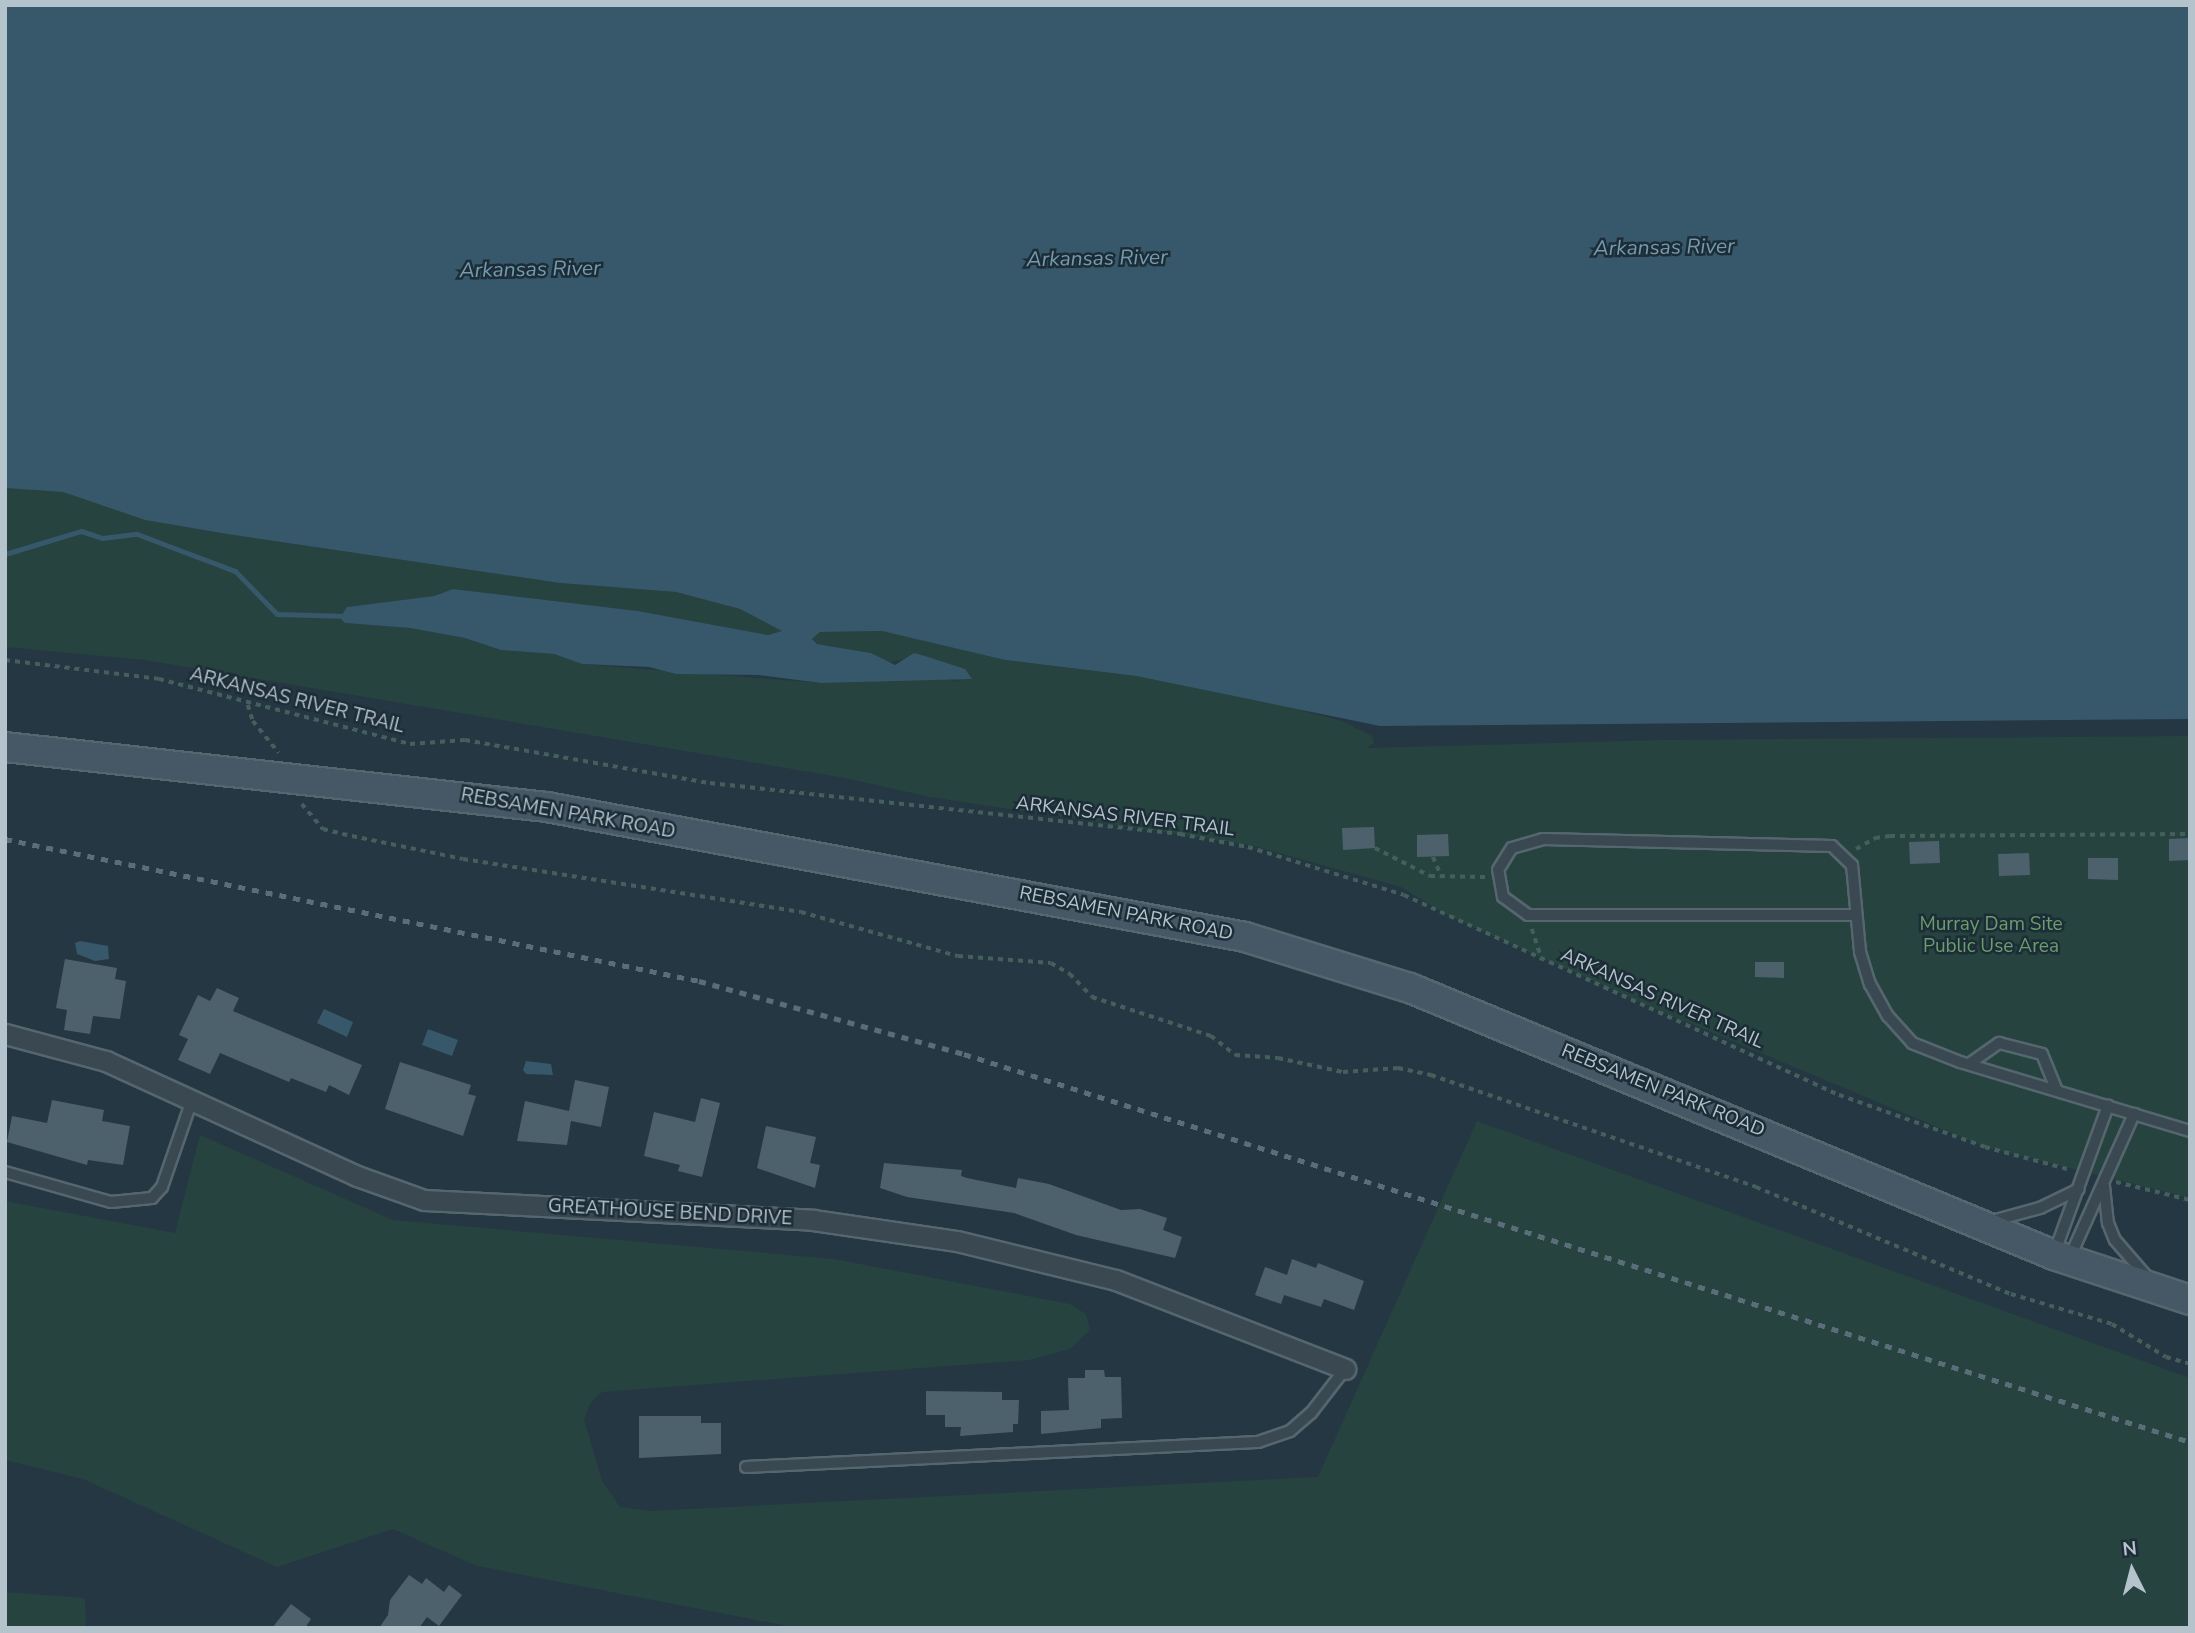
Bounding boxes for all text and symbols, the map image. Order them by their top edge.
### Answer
water label: Arkansas River [1593,233,1735,261]
water label: Arkansas River [1026,244,1168,272]
water label: Arkansas River [459,255,601,283]
street label: ARKANSAS RIVER TRAIL [187,663,407,739]
street label: REBSAMEN PARK ROAD [459,784,677,844]
street label: ARKANSAS RIVER TRAIL [1014,792,1236,842]
street label: REBSAMEN PARK ROAD [1017,882,1235,946]
park label: Murray Dam Site Public Use Area [1919,914,2063,958]
street label: ARKANSAS RIVER TRAIL [1557,944,1767,1054]
street label: REBSAMEN PARK ROAD [1558,1040,1768,1142]
street label: GREATHOUSE BEND DRIVE [547,1195,793,1231]
north arrow [2097,1535,2167,1605]
text: N [2121,1535,2138,1563]

